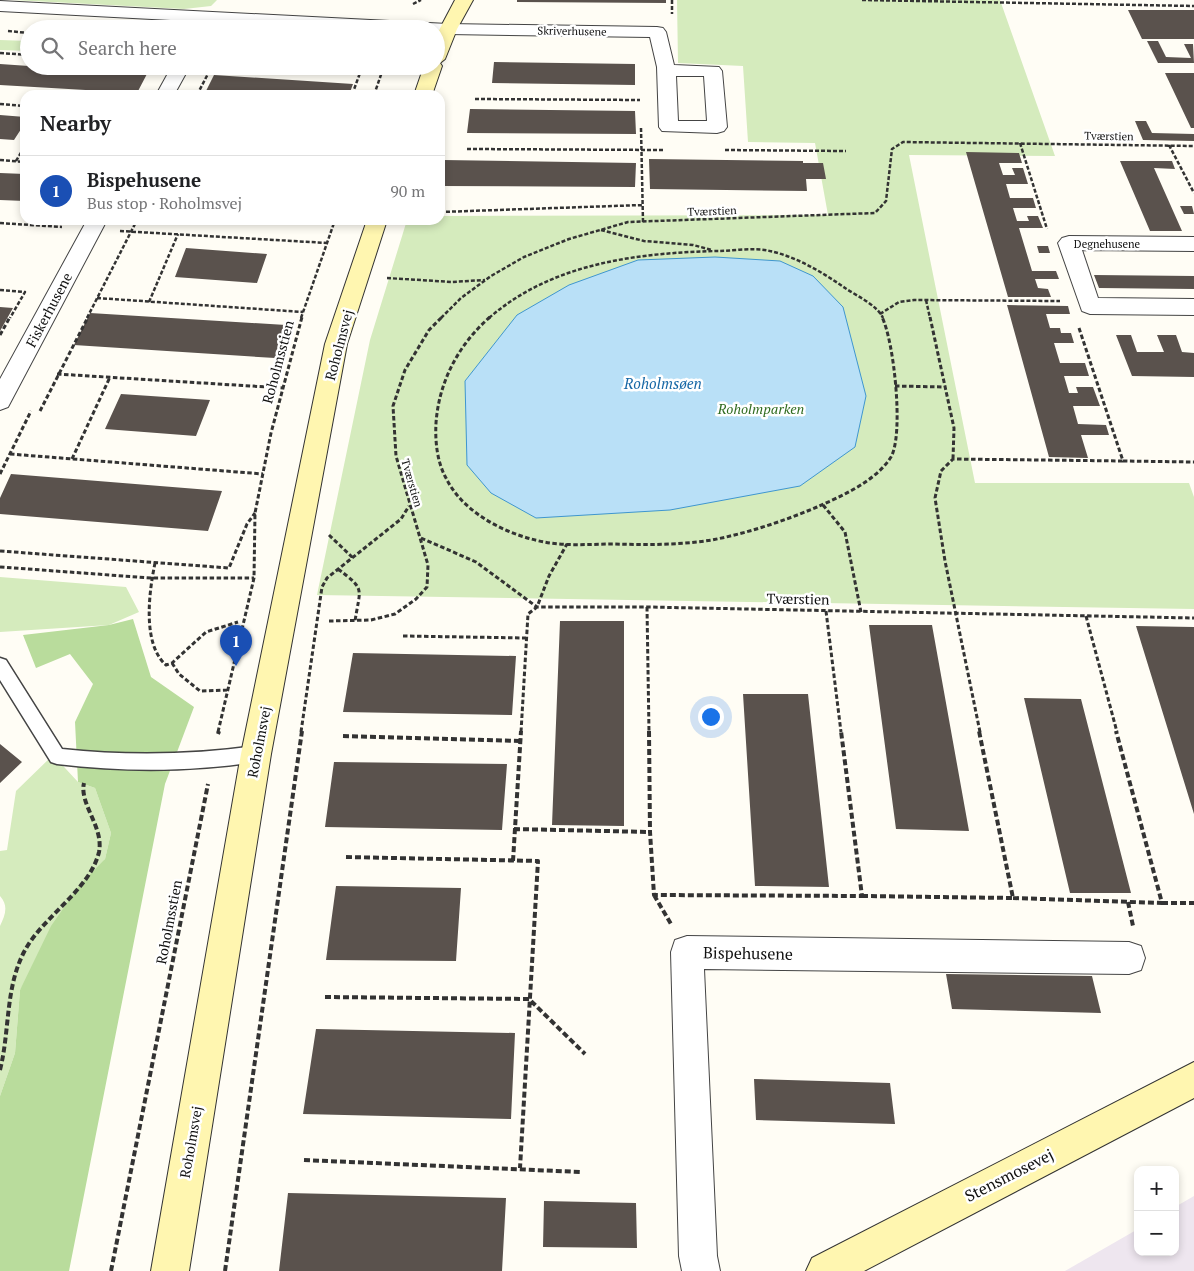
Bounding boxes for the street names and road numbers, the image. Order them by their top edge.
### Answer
street label: Skriverhusene [537,23,607,39]
street label: Tværstien [1084,129,1134,143]
street label: Tværstien [687,203,737,219]
street label: Degnehusene [1074,237,1141,251]
street label: Fiskerhusene [21,269,76,350]
street label: Roholmsvej [320,307,357,382]
street label: Roholmsstien [257,317,298,406]
street label: Tværstien [398,457,426,509]
street label: Tværstien [766,588,830,609]
street label: Roholmsvej [242,704,275,779]
street label: Roholmsstien [151,877,186,966]
street label: Bispehusene [703,941,793,965]
street label: Roholmsvej [175,1104,206,1179]
street label: Stensmosevej [961,1143,1057,1207]

